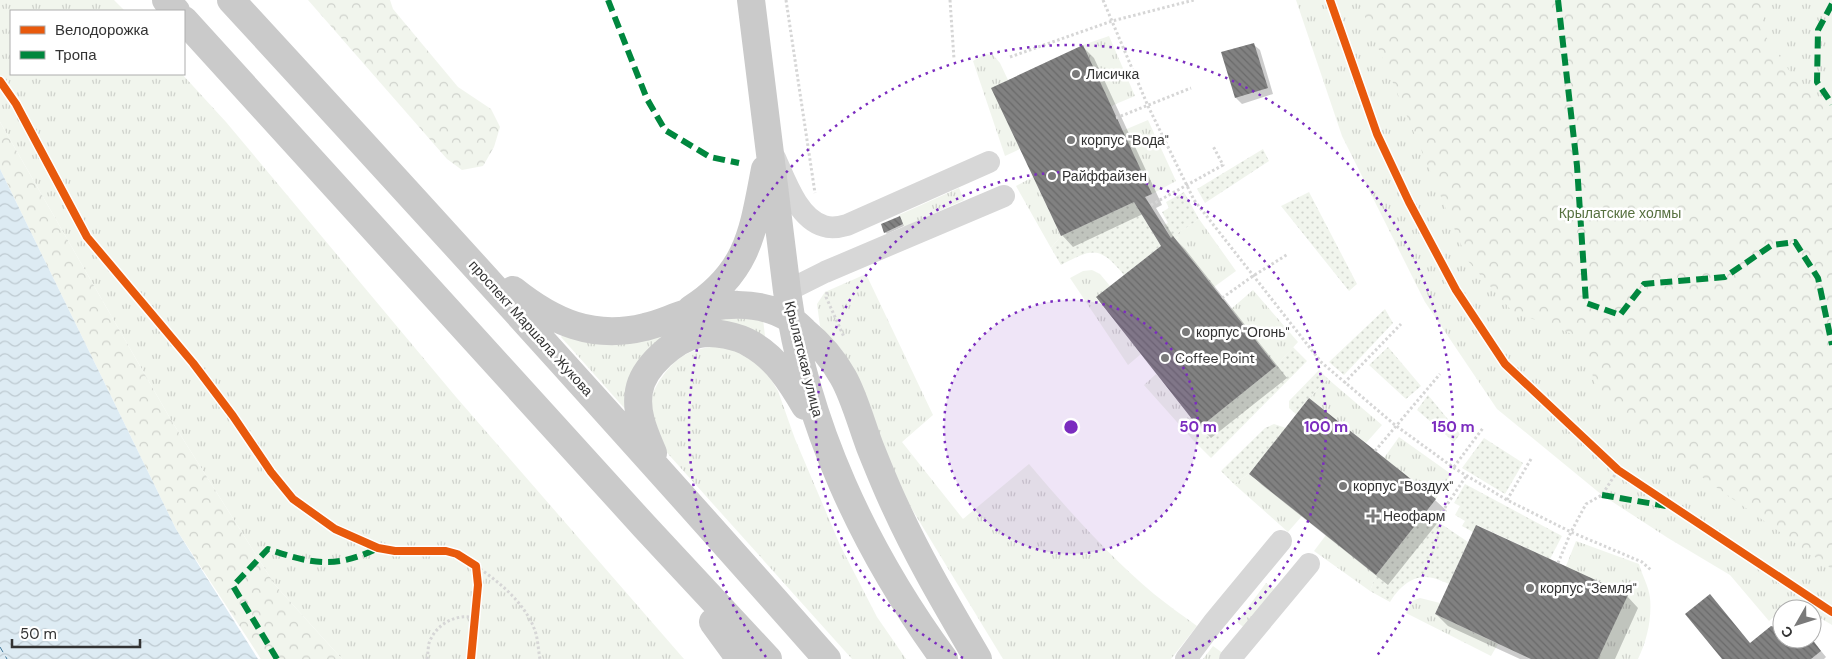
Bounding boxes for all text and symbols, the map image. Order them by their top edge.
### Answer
legend [10,10,185,75]
text: Велодорожка [55,20,149,40]
text: Тропа [55,45,97,65]
place label: Лисичка [1086,65,1140,83]
marker: Лисичка [1070,68,1082,80]
place label: корпус "Вода" [1081,131,1169,149]
marker: корпус "Вода" [1065,134,1077,146]
place label: Райффайзен [1062,167,1147,185]
marker: Райффайзен [1046,170,1058,182]
park label: Крылатские холмы [1559,204,1681,222]
street label: проспект Маршала Жукова [465,256,597,400]
street label: Крылатская улица [781,299,827,419]
place label: корпус "Огонь" [1196,323,1290,341]
marker: корпус "Огонь" [1180,326,1192,338]
place label: Coffee Point [1175,349,1255,367]
marker: Coffee Point [1159,352,1171,364]
text: 50 m [1179,417,1217,437]
text: 100 m [1304,417,1348,437]
text: 150 m [1432,417,1475,437]
centre of rings [1062,418,1080,436]
place label: корпус "Воздух" [1353,477,1453,495]
marker: корпус "Воздух" [1337,480,1349,492]
place label: Неофарм [1383,507,1445,525]
marker: Неофарм [1367,510,1379,522]
place label: корпус "Земля" [1540,579,1637,597]
marker: корпус "Земля" [1524,582,1536,594]
north arrow [1772,599,1822,649]
scale bar [12,616,140,648]
text: С [1777,623,1797,642]
text: 50 m [20,624,57,644]

